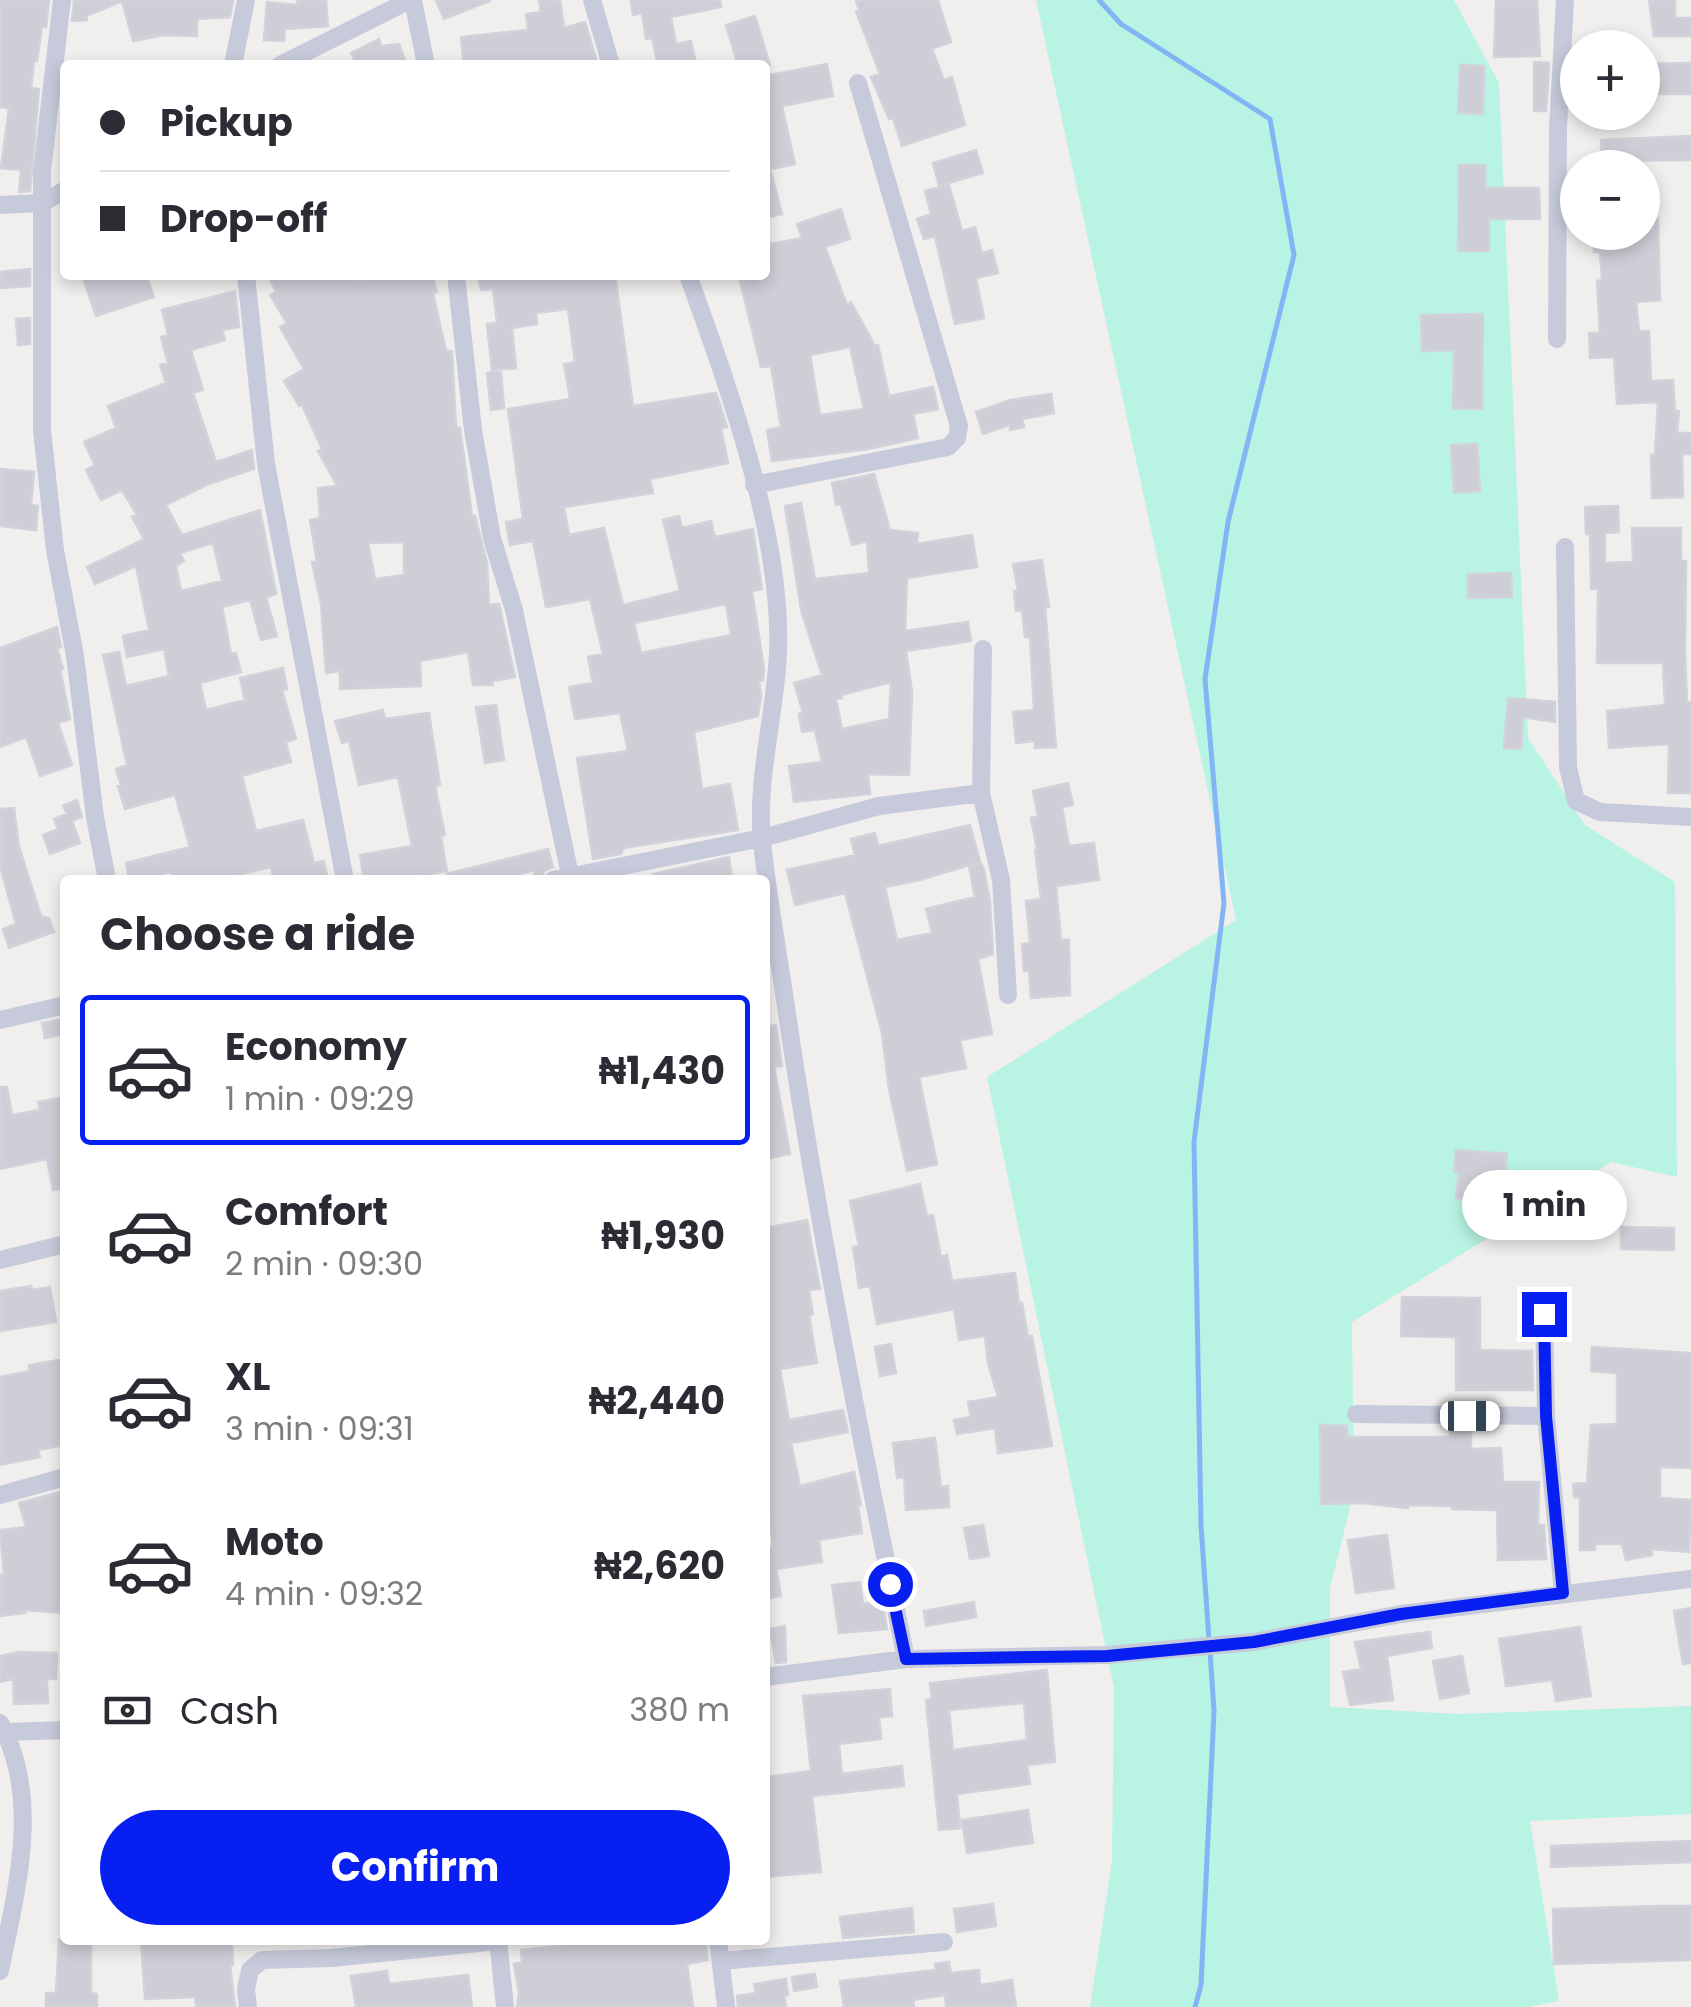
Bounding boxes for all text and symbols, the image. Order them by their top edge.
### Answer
map controls [1560,30,1660,250]
button: + [1560,30,1660,130]
text: Pickup [160,96,293,149]
button: − [1560,150,1660,250]
text: Drop-off [160,192,328,245]
text: Choose a ride [100,903,415,966]
text: Economy [225,1020,407,1073]
icon: car [105,1025,195,1115]
text: ₦1,430 [599,1044,725,1097]
text: 1 min · 09:29 [225,1076,415,1121]
callout: 1 min [1462,1169,1626,1239]
text: 1 min [1503,1182,1586,1227]
text: Comfort [225,1185,388,1238]
icon: car [105,1190,195,1280]
text: ₦1,930 [601,1209,725,1262]
text: 2 min · 09:30 [225,1241,423,1286]
route end [1522,1292,1567,1337]
text: XL [225,1350,270,1403]
icon: car [105,1355,195,1445]
text: ₦2,440 [589,1374,725,1427]
car [1440,1401,1500,1431]
text: 3 min · 09:31 [225,1406,414,1451]
text: Moto [225,1515,324,1568]
icon: car [105,1520,195,1610]
text: ₦2,620 [594,1539,725,1592]
route start [868,1562,913,1607]
text: 4 min · 09:32 [225,1571,423,1616]
icon: cash [100,1683,155,1738]
text: Cash [180,1684,279,1737]
text: 380 m [629,1687,730,1732]
button: Confirm [100,1810,730,1925]

